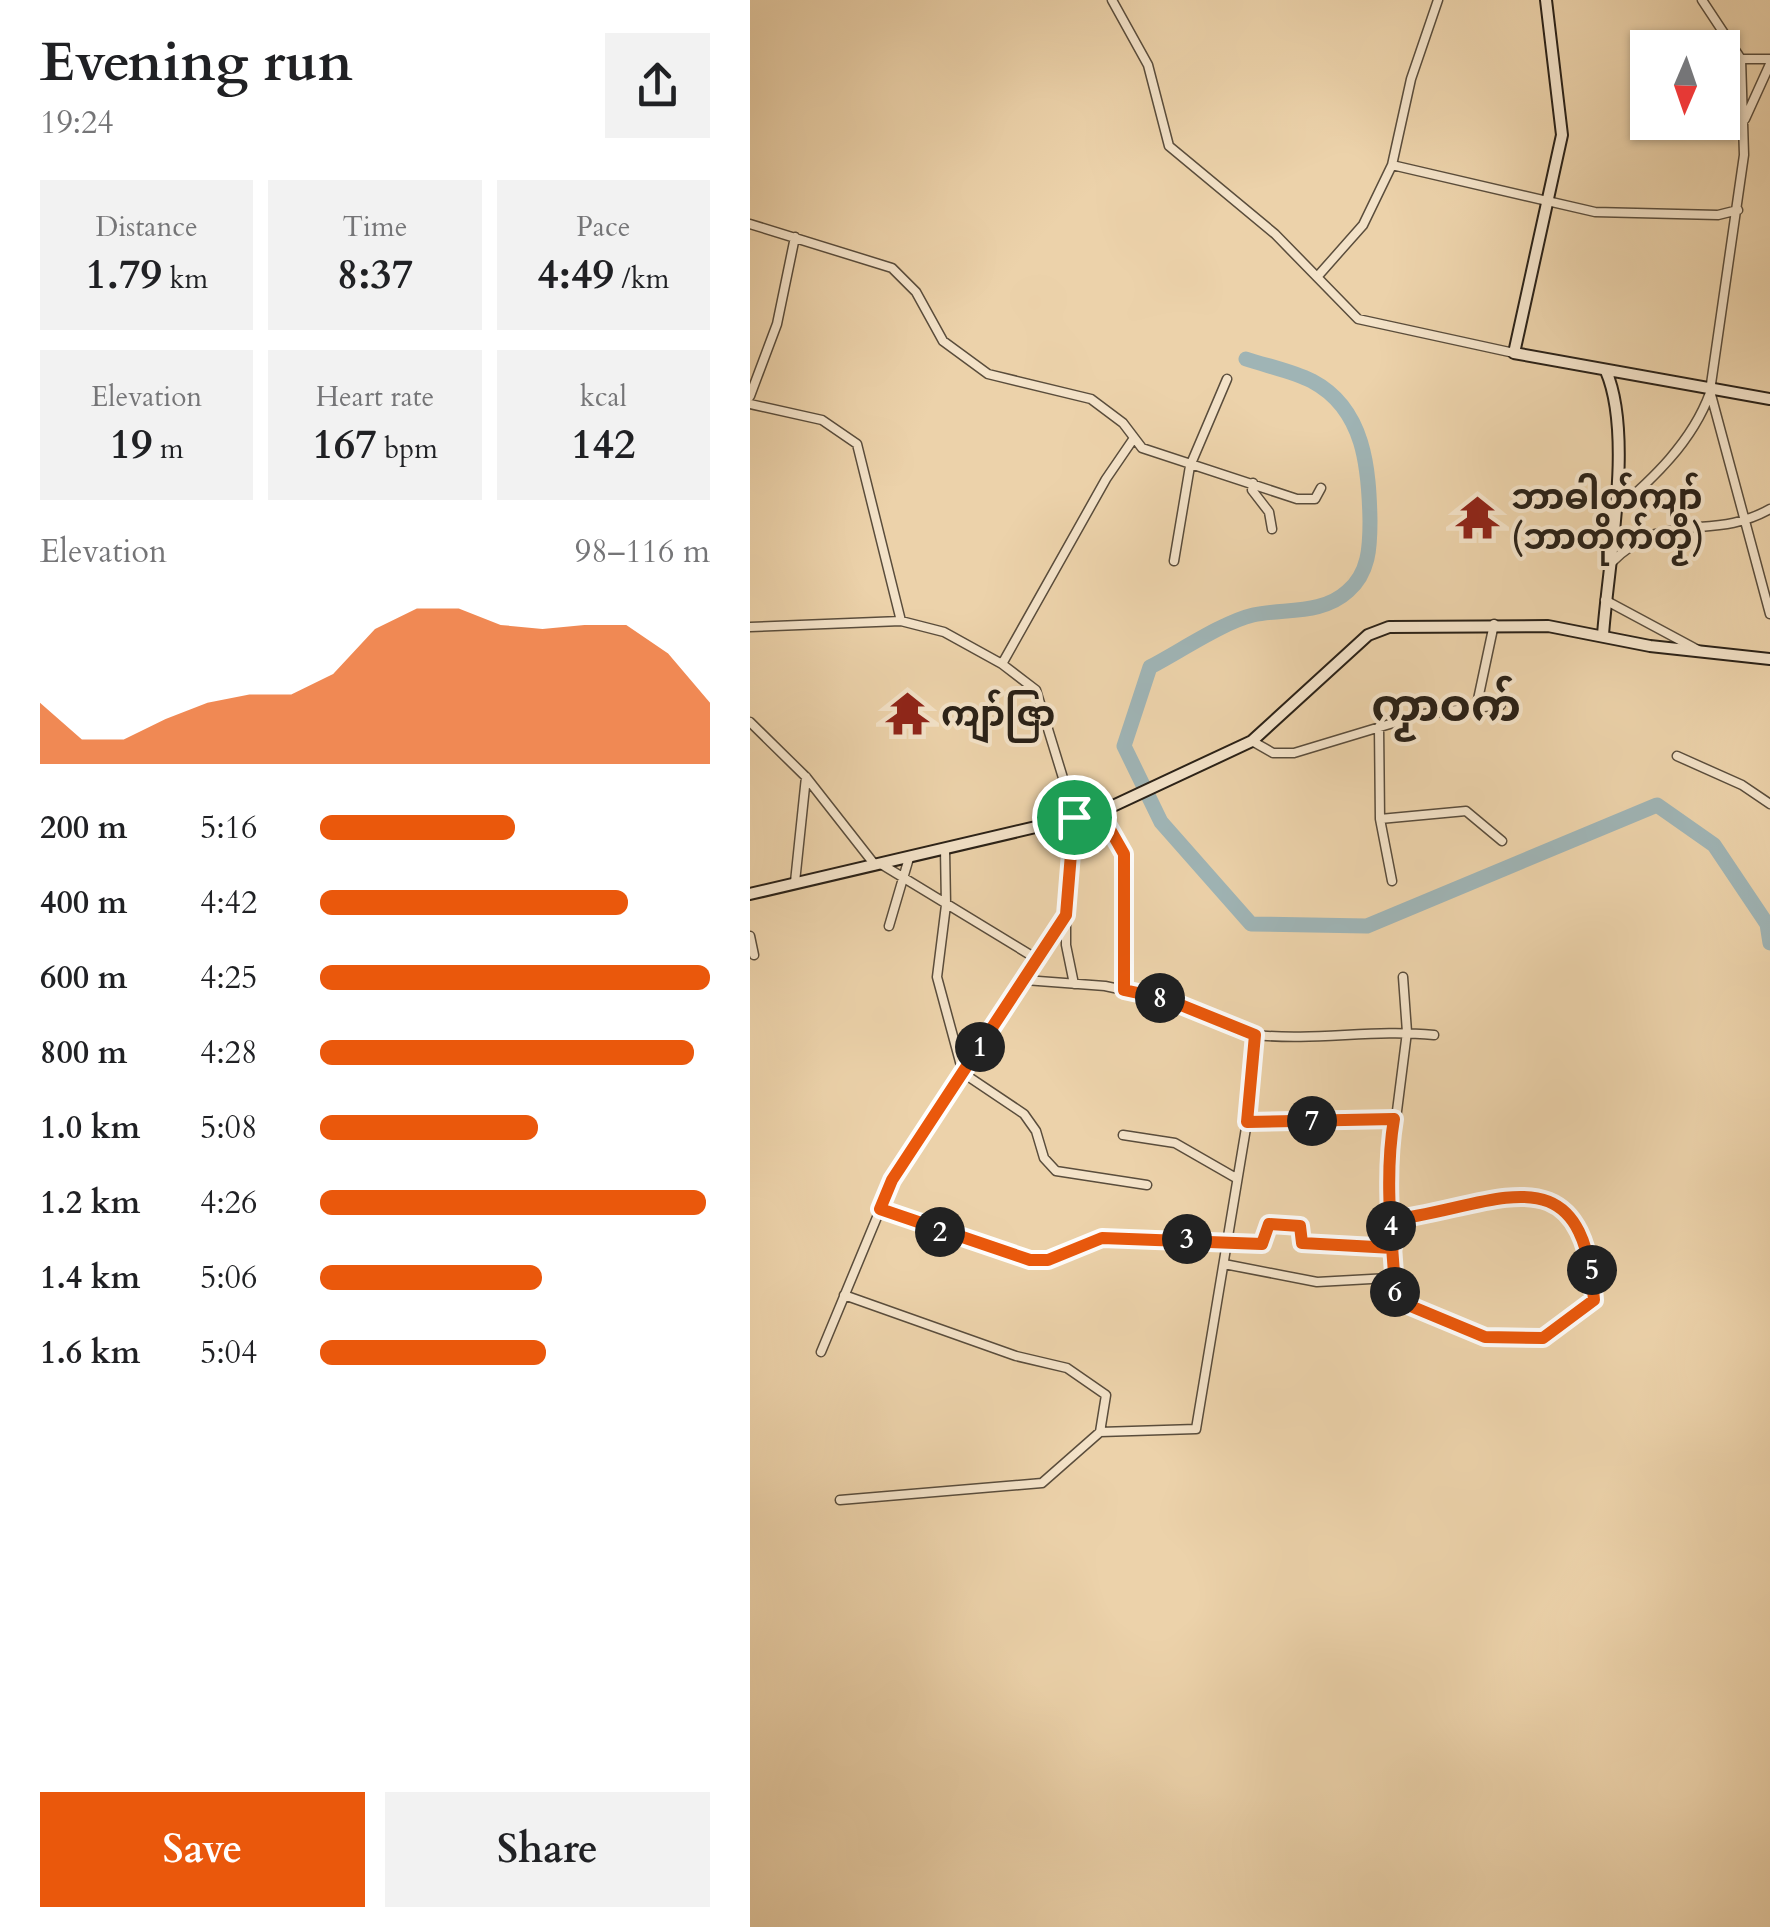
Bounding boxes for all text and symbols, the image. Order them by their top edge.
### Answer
text: Evening run [40,26,353,100]
north arrow [1630,30,1740,140]
map controls [1630,30,1740,140]
button: share [605,33,710,138]
text: 19:24 [40,101,114,145]
text: Distance [95,208,198,246]
text: Time [343,208,407,246]
text: Pace [576,208,630,246]
text: 1.79 [85,246,162,303]
text: 8:37 [337,246,413,303]
text: 4:49 [537,246,614,303]
text: km [162,260,208,298]
text: /km [614,260,669,298]
text: Elevation [91,378,202,416]
text: Heart rate [316,378,434,416]
text: kcal [580,378,627,416]
text: 19 [110,416,153,473]
text: 167 [312,416,377,473]
text: 142 [571,416,636,473]
text: m [153,430,184,468]
text: bpm [377,430,438,468]
place label: ဘာဓါတ်ကျာ် (ဘာတိုက်တၟိ) [1511,472,1704,566]
temple icon: ဘာဓါတ်ကျာ် (ဘာတိုက်တၟိ) [1454,493,1502,541]
text: Elevation [40,530,167,574]
text: 98–116 m [575,530,710,574]
district label: ကၟာဝက် [1371,675,1521,742]
place label: ကျာ်ဇြာ [941,689,1055,744]
temple icon: ကျာ်ဇြာ [884,690,932,738]
pin [1032,775,1117,860]
icon: arrive [1047,790,1102,845]
text: 200 m [40,806,127,850]
text: 5:16 [200,806,257,850]
text: 400 m [40,881,127,925]
text: 4:42 [200,881,257,925]
text: 600 m [40,956,127,1000]
text: 4:25 [200,956,257,1000]
pin: 8 [1135,973,1185,1023]
text: 8 [1153,979,1167,1017]
pin: 1 [955,1022,1005,1072]
text: 1 [973,1028,987,1066]
text: 800 m [40,1031,127,1075]
text: 4:28 [200,1031,257,1075]
pin: 7 [1287,1096,1337,1146]
text: 7 [1305,1102,1319,1140]
text: 1.0 km [40,1106,140,1150]
text: 5:08 [200,1106,257,1150]
text: 1.2 km [40,1181,140,1225]
text: 4:26 [200,1181,257,1225]
pin: 4 [1366,1201,1416,1251]
pin: 2 [915,1207,965,1257]
text: 4 [1384,1207,1398,1245]
text: 2 [933,1213,947,1251]
pin: 3 [1162,1214,1212,1264]
text: 3 [1180,1220,1194,1258]
pin: 5 [1567,1245,1617,1295]
text: 5 [1585,1251,1599,1289]
text: 1.4 km [40,1256,140,1300]
text: 5:06 [200,1256,257,1300]
pin: 6 [1370,1267,1420,1317]
text: 6 [1388,1273,1402,1311]
text: 1.6 km [40,1331,140,1375]
text: 5:04 [200,1331,257,1375]
button: Save [40,1792,365,1907]
button: Share [385,1792,710,1907]

